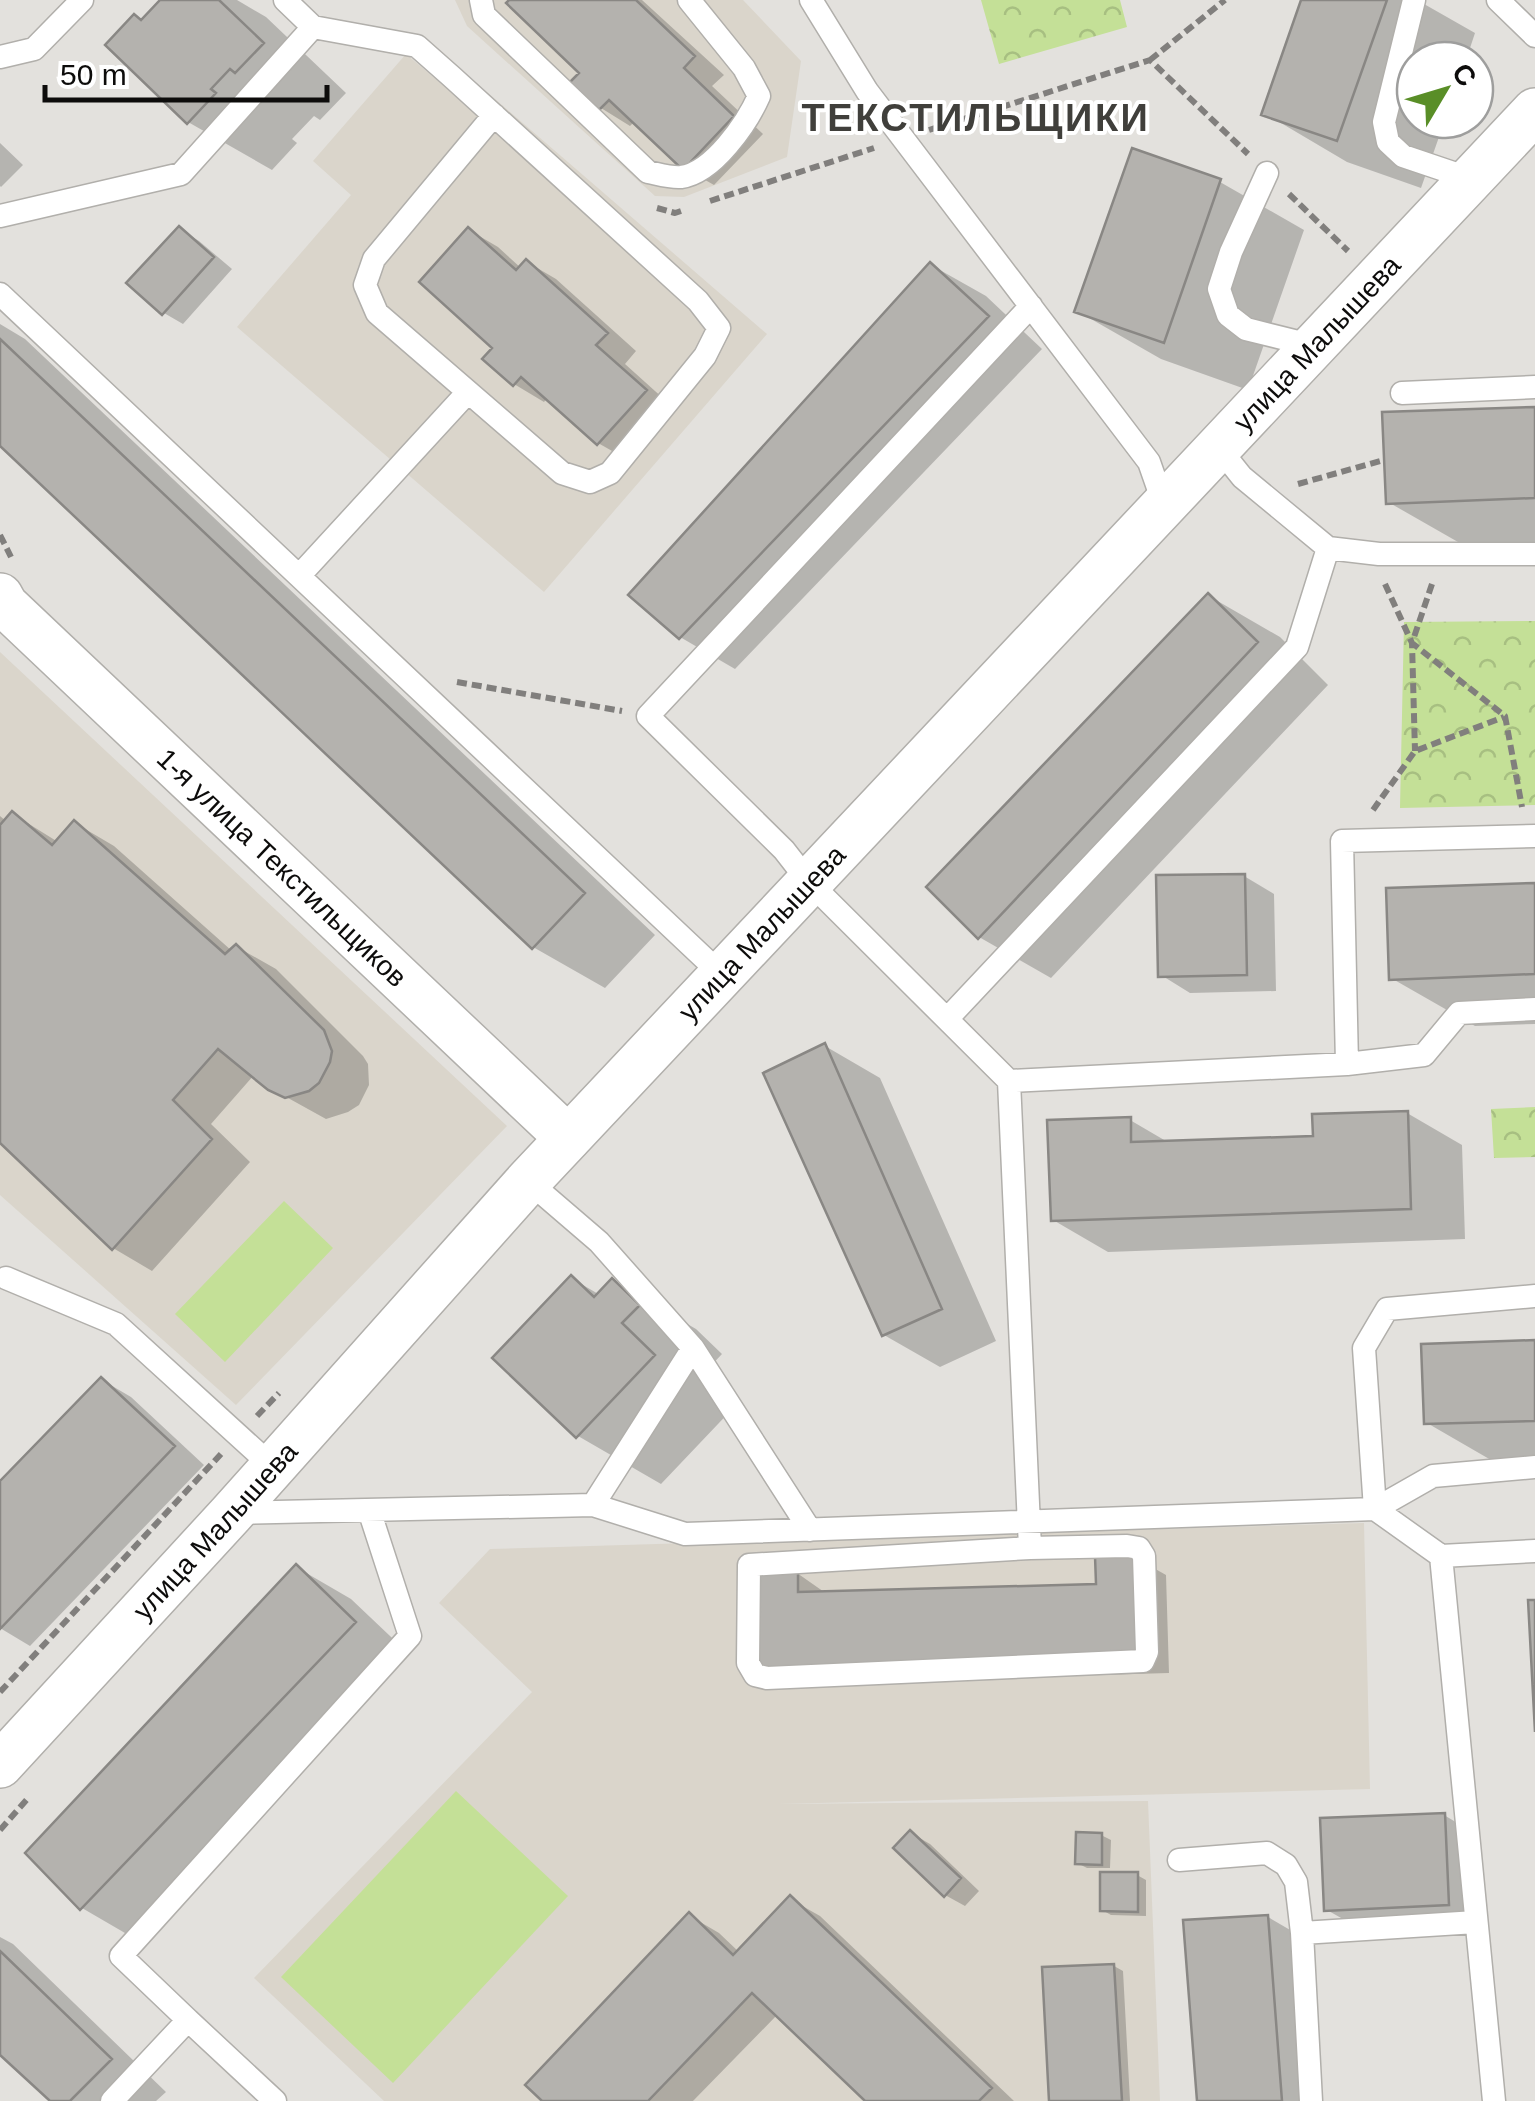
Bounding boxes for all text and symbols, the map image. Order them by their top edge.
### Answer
scale bar [45,40,328,102]
north arrow [1395,40,1495,140]
text: С [1446,57,1483,92]
text: 50 m [60,58,127,91]
district label: ТЕКСТИЛЬЩИКИ [802,97,1150,139]
street label: улица Малышева [1227,249,1407,437]
street label: 1-я улица Текстильщиков [151,742,413,993]
street label: улица Малышева [672,839,851,1027]
street label: улица Малышева [127,1435,304,1626]

